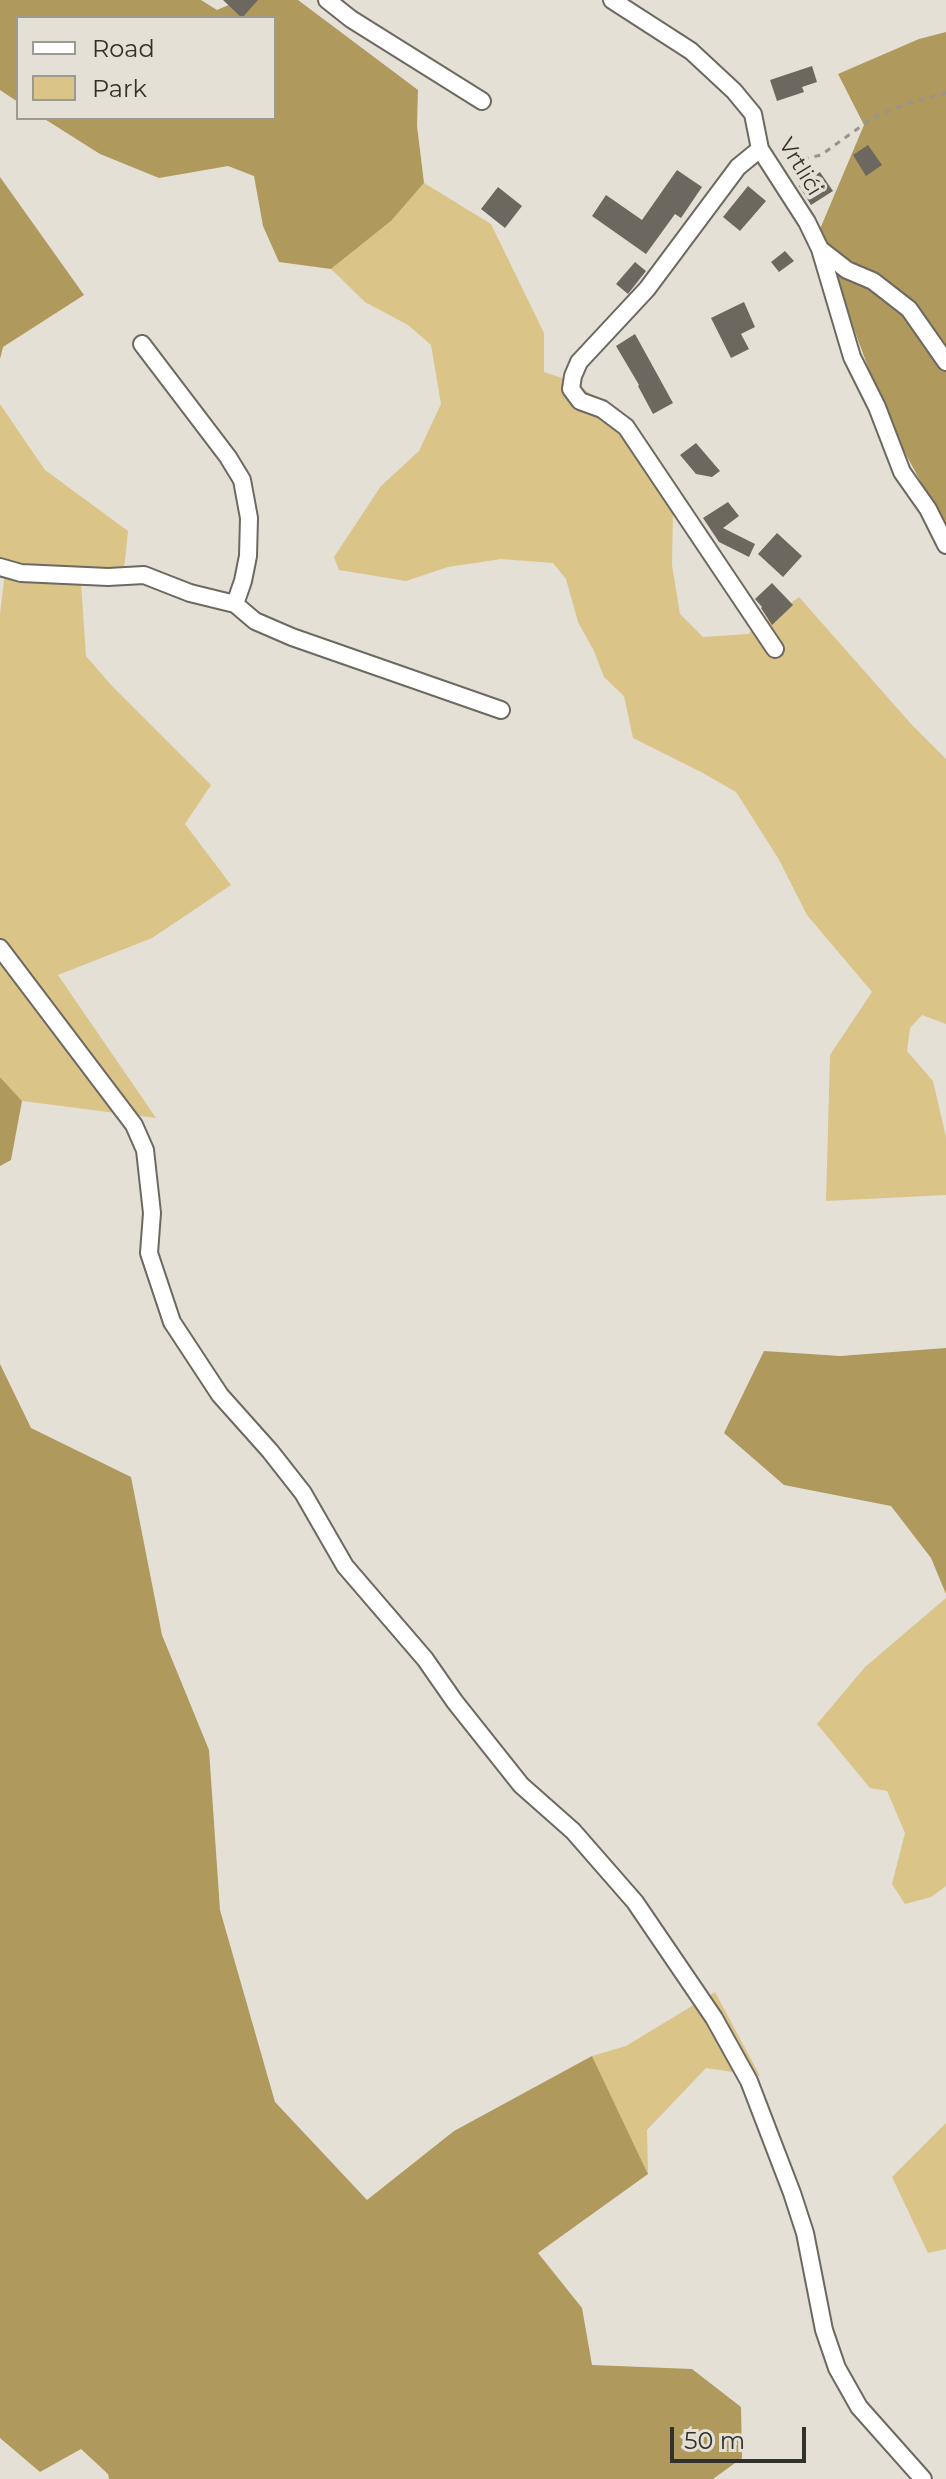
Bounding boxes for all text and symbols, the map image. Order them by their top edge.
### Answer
legend [16,16,276,120]
text: Road [92,34,155,63]
text: Park [92,74,147,103]
street label: Vrtlići [773,133,827,201]
scale bar [674,2411,810,2461]
text: 50 m [684,2426,745,2455]

